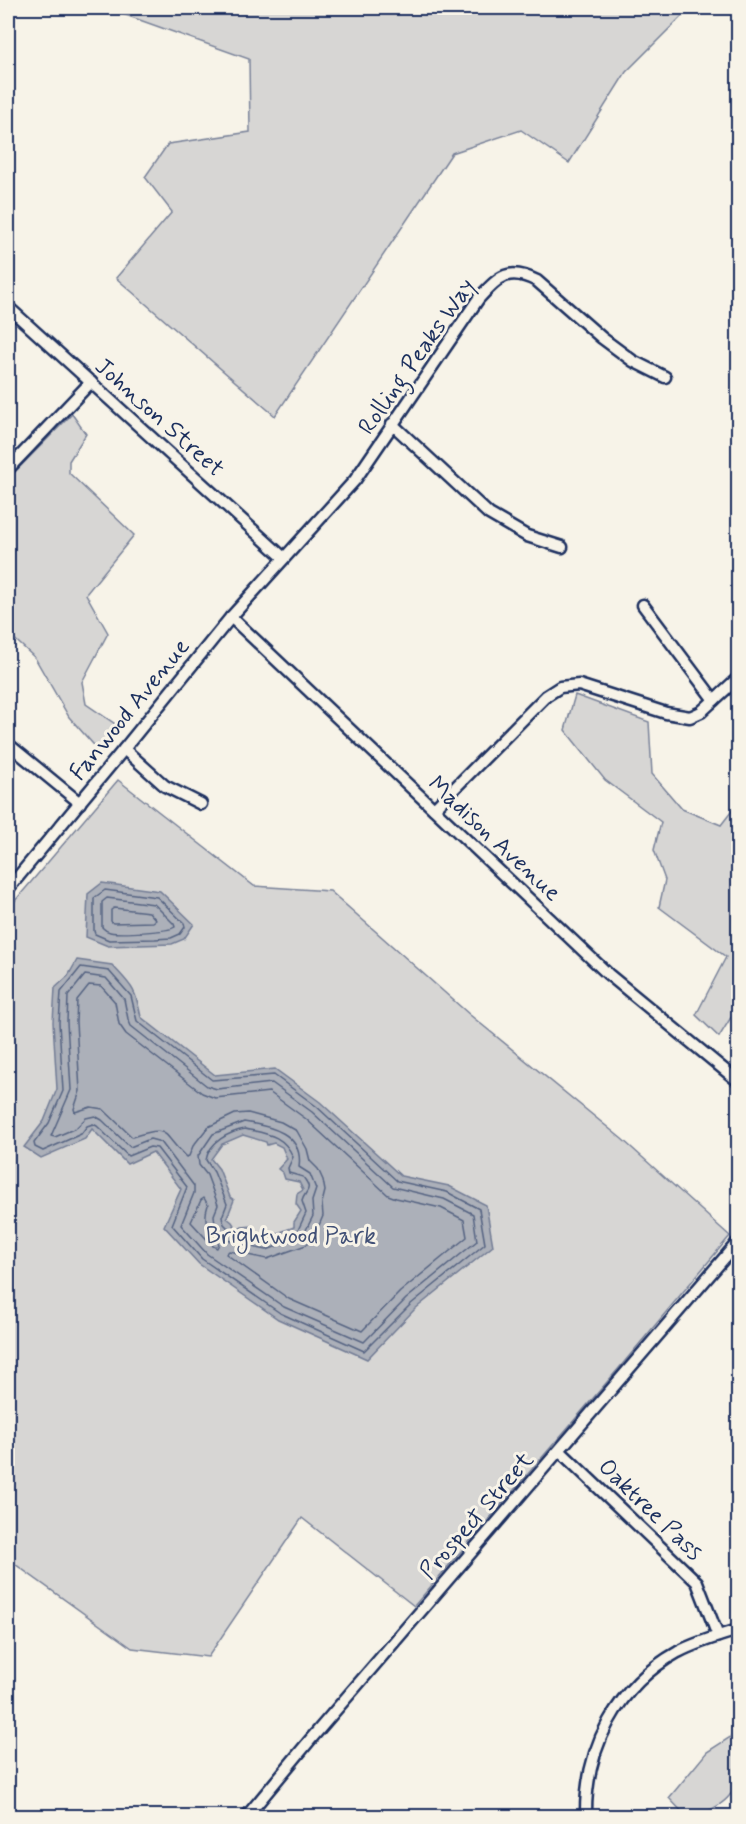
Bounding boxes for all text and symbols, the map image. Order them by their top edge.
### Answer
street label: Rolling Peaks Way [352,272,485,443]
street label: Johnson Street [88,352,230,485]
street label: Fanwood Avenue [63,632,197,788]
street label: Madison Avenue [421,769,567,909]
park label: Brightwood Park [206,1221,376,1254]
street label: Prospect Street [413,1446,541,1586]
street label: Oaktree Pass [591,1452,709,1568]

